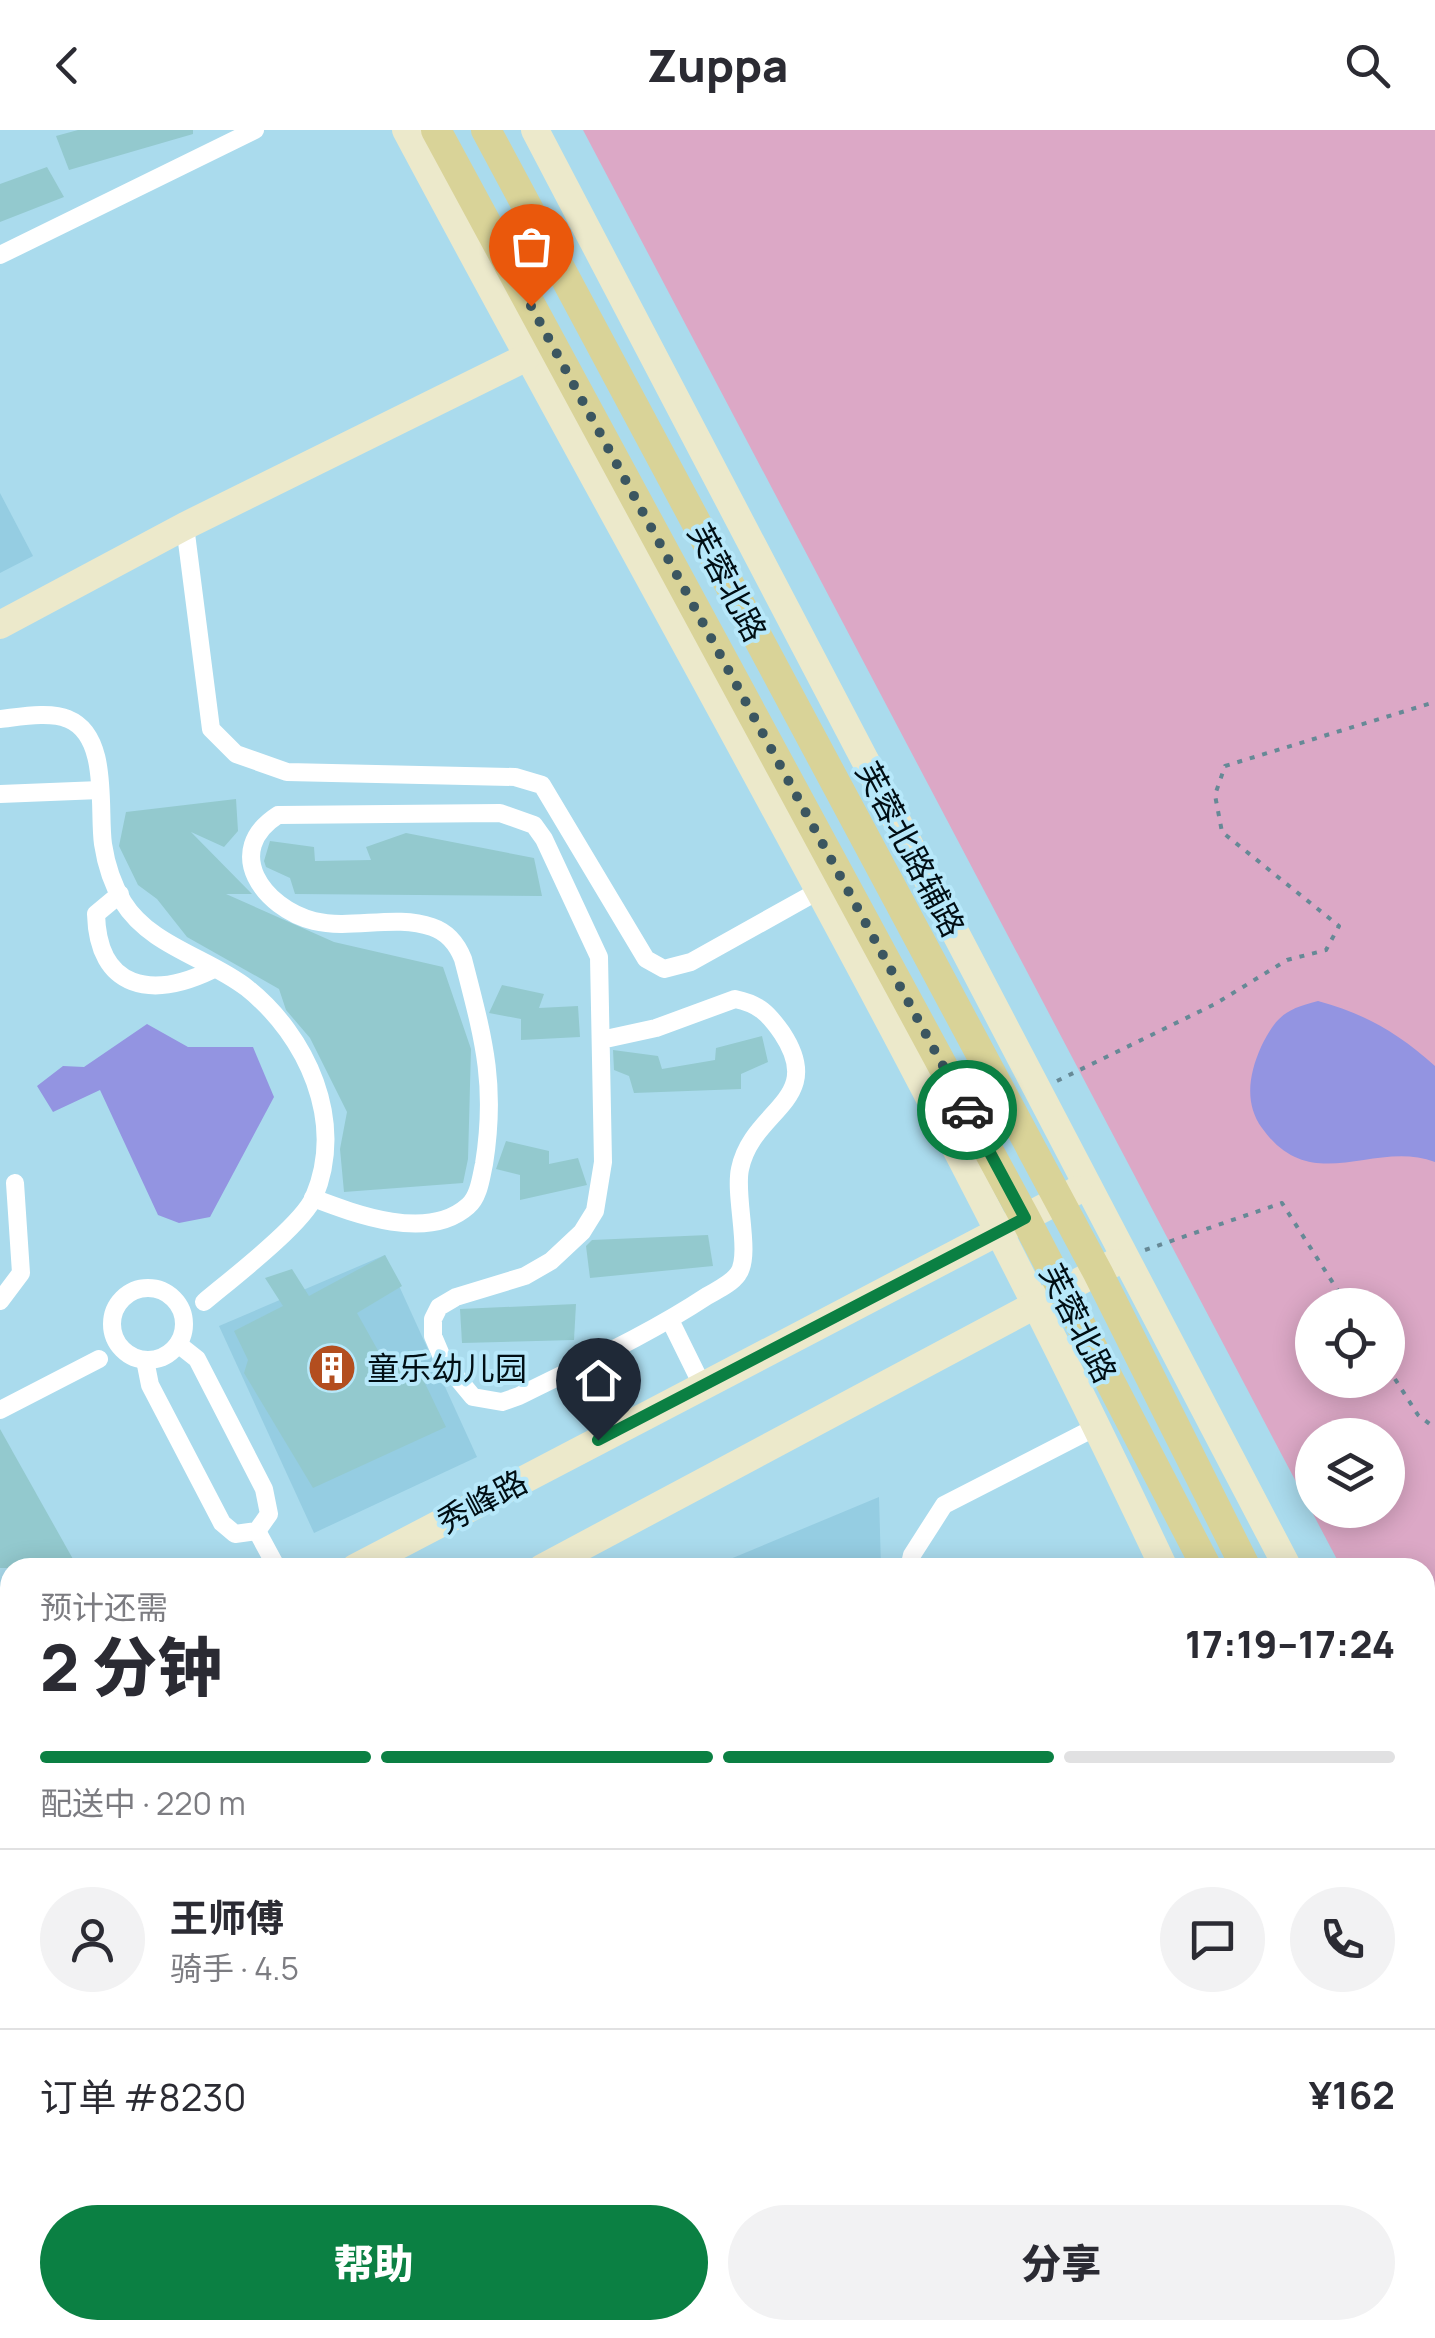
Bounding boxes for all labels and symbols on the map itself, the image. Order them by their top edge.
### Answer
pin [489,204,574,307]
street label: 芙蓉北路 [679,515,777,649]
street label: 芙蓉北路辅路 [847,754,975,944]
courier [917,1060,1017,1160]
street label: 芙蓉北路 [1030,1256,1128,1390]
pin [556,1338,641,1441]
building icon: 童乐幼儿园 [306,1342,358,1394]
place label: 童乐幼儿园 [367,1346,527,1390]
street label: 秀峰路 [429,1459,535,1543]

